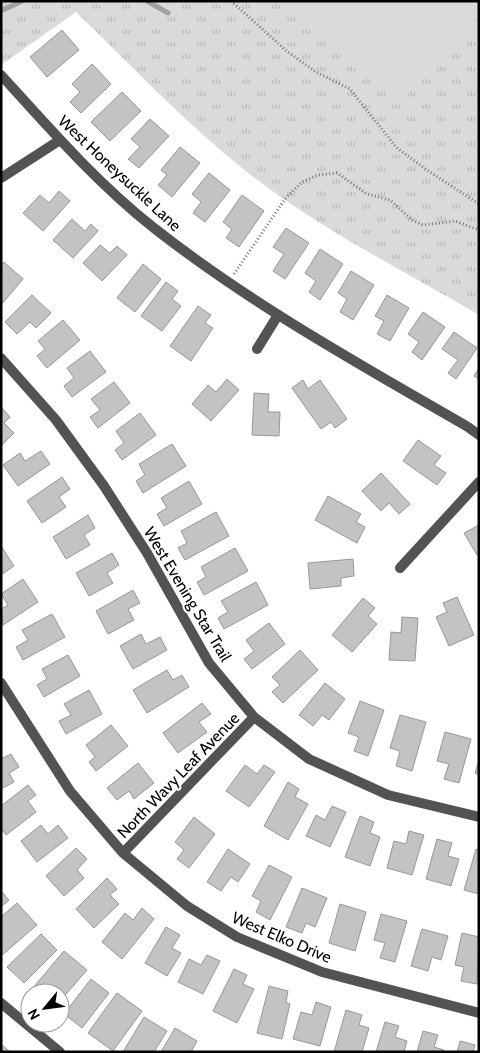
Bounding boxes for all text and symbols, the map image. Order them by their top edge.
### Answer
street label: West Honeysuckle Lane [54,112,185,235]
street label: West Evening Star Trail [140,524,235,665]
street label: North Wavy Leaf Avenue [113,709,243,842]
street label: West Elko Drive [229,908,334,967]
north arrow [20,983,70,1033]
text: N [23,1006,44,1023]

